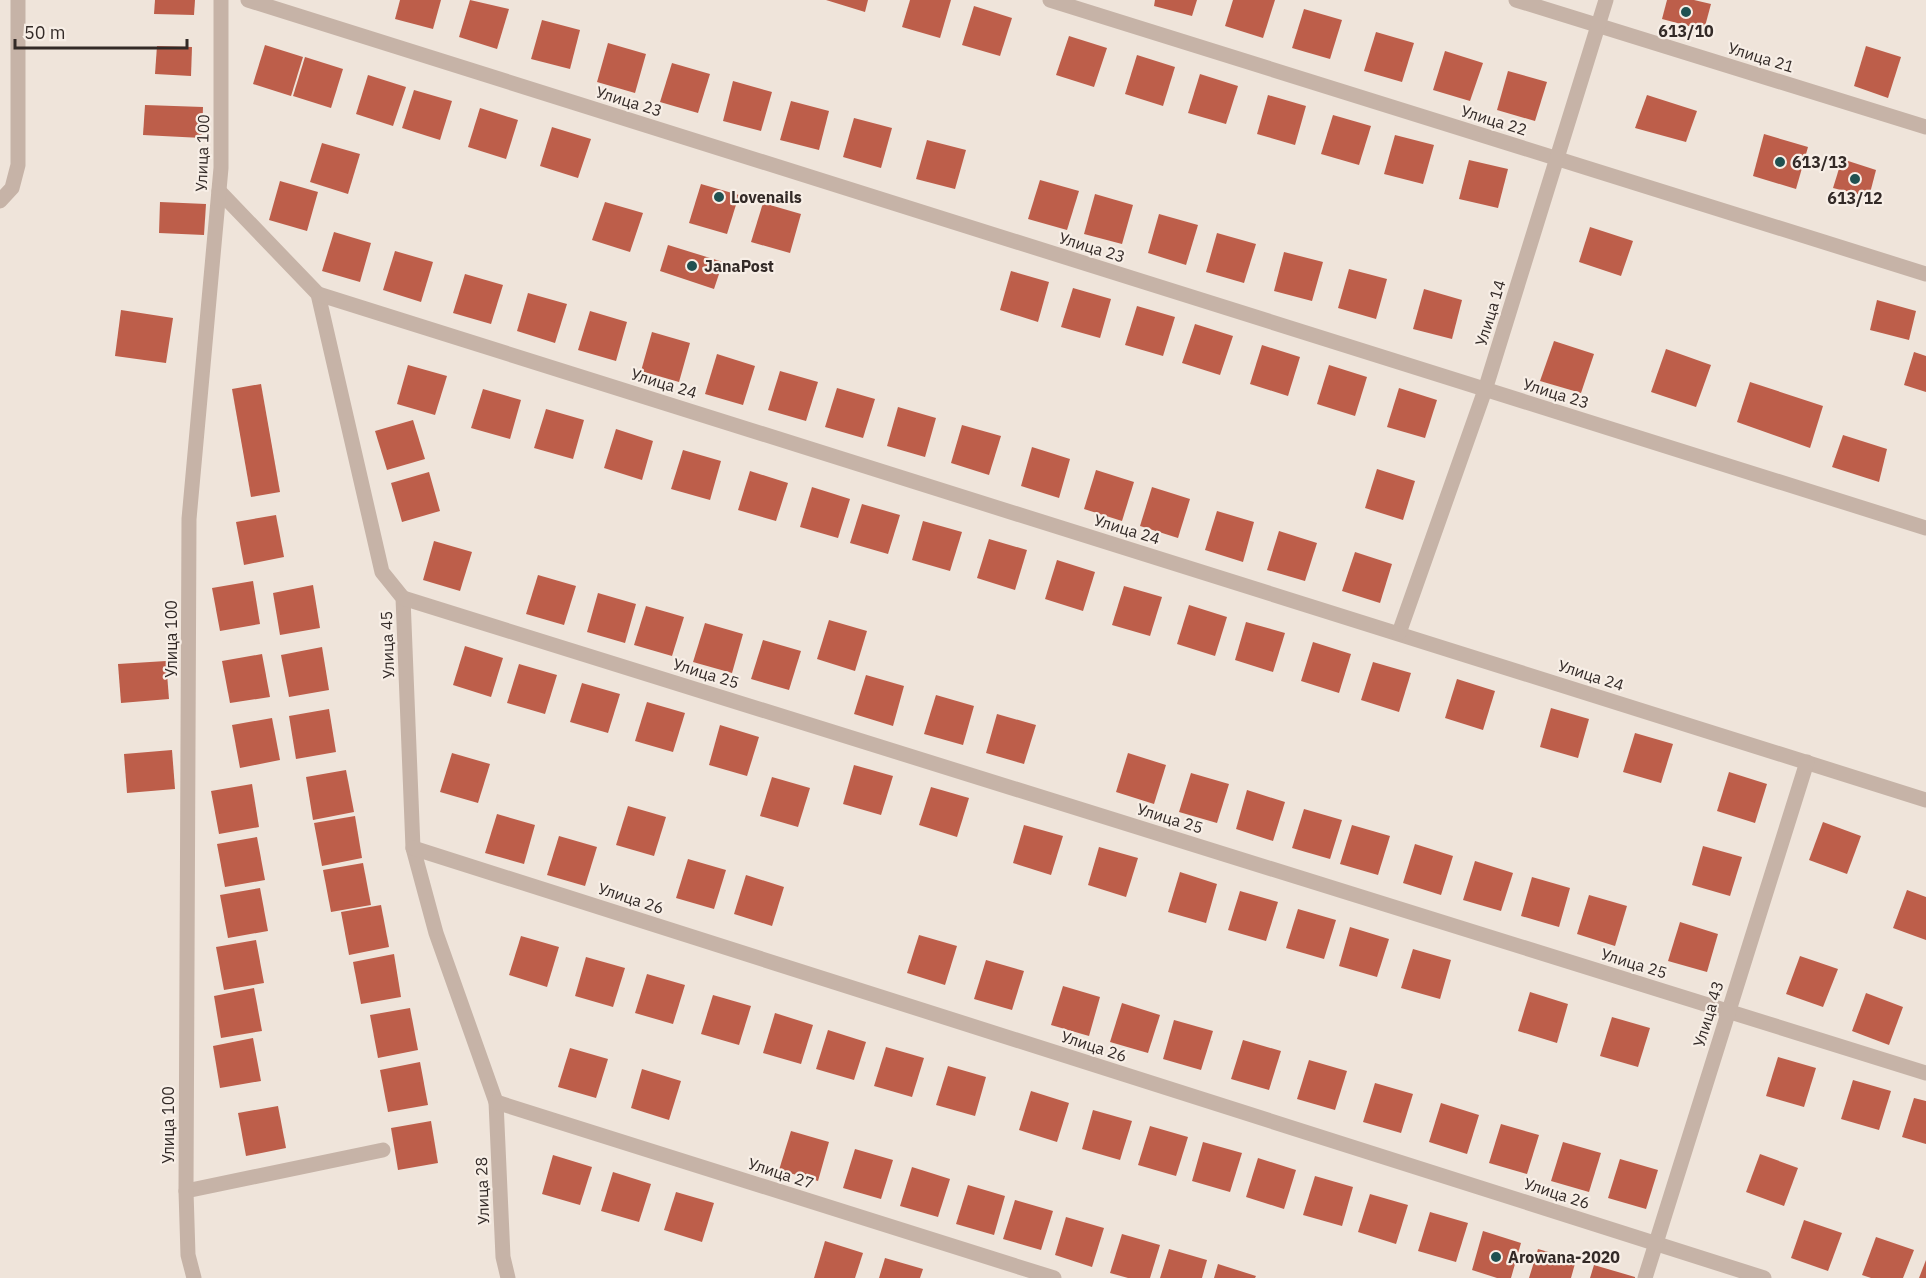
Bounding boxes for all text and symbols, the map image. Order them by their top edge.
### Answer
marker: 613/10 [1679,5,1693,19]
scale bar [15,12,188,50]
text: 50 m [24,21,66,44]
place label: 613/10 [1658,21,1714,41]
street label: Улица 21 [1726,37,1796,77]
street label: Улица 23 [594,81,664,121]
street label: Улица 22 [1459,100,1529,140]
street label: Улица 100 [191,114,213,192]
place label: 613/13 [1792,152,1847,172]
marker: 613/13 [1773,155,1787,169]
marker: 613/12 [1848,172,1862,186]
place label: Lovenails [731,187,802,207]
place label: 613/12 [1827,188,1883,208]
marker: Lovenails [712,190,726,204]
street label: Улица 23 [1057,227,1127,267]
place label: JanaPost [704,256,774,276]
marker: JanaPost [685,259,699,273]
street label: Улица 14 [1470,278,1510,348]
street label: Улица 24 [629,363,699,403]
street label: Улица 23 [1521,373,1591,413]
street label: Улица 24 [1092,509,1162,549]
street label: Улица 100 [161,600,181,678]
street label: Улица 45 [376,611,398,679]
street label: Улица 25 [671,653,741,693]
street label: Улица 24 [1556,655,1626,695]
street label: Улица 25 [1135,798,1205,838]
street label: Улица 26 [596,878,666,918]
street label: Улица 25 [1599,943,1669,983]
street label: Улица 43 [1688,979,1728,1049]
street label: Улица 26 [1059,1026,1129,1066]
street label: Улица 100 [158,1086,178,1164]
street label: Улица 27 [746,1153,816,1193]
street label: Улица 28 [471,1157,493,1225]
street label: Улица 26 [1522,1173,1592,1213]
place label: Arowana-2020 [1508,1247,1620,1267]
marker: Arowana-2020 [1489,1250,1503,1264]

